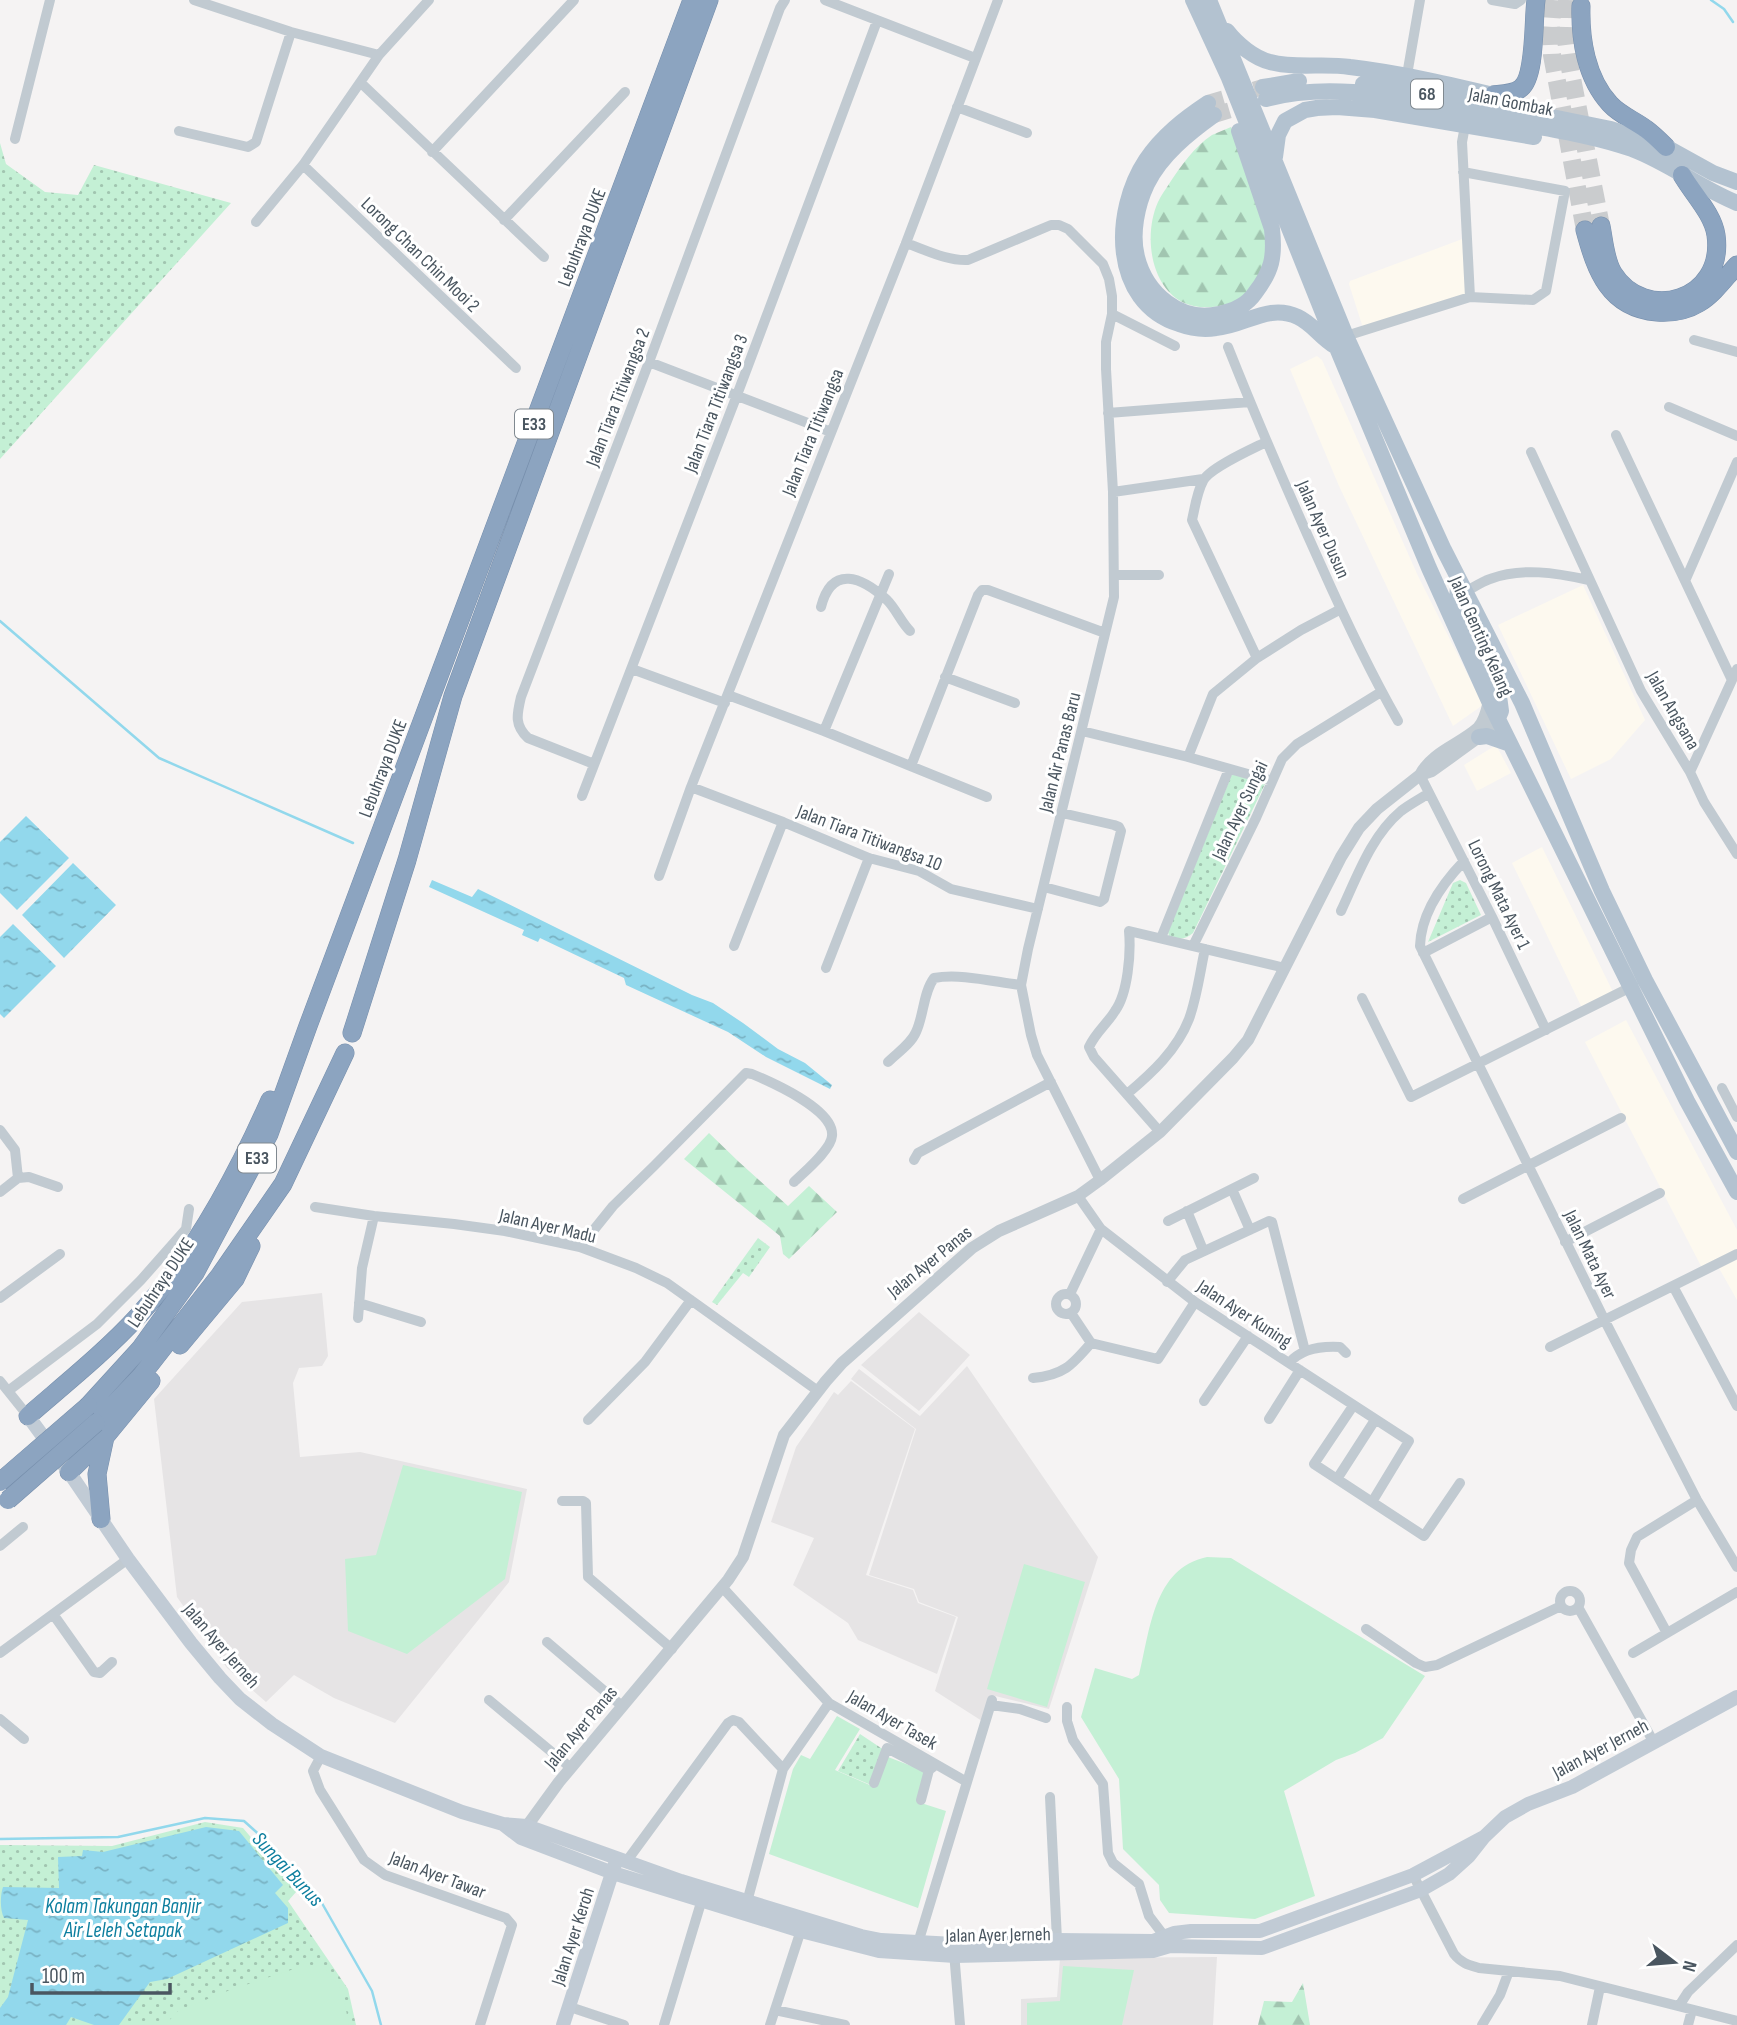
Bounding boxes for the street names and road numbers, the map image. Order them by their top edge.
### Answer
road number: 68 [1411,80,1443,108]
street label: Jalan Gombak [1466,83,1555,122]
street label: Lebuhraya DUKE [553,185,612,290]
street label: Lorong Chan Chin Mooi 2 [356,193,484,317]
street label: Jalan Tiara Titiwangsa 2 [581,325,655,471]
street label: Jalan Tiara Titiwangsa 3 [679,331,753,477]
street label: Jalan Tiara Titiwangsa [777,366,849,501]
road number: E33 [515,410,553,438]
street label: Jalan Ayer Dusun [1290,476,1354,582]
street label: Jalan Genting Kelang [1443,572,1518,701]
street label: Jalan Angsana [1641,666,1704,754]
street label: Jalan Air Panas Baru [1034,690,1086,816]
street label: Lebuhraya DUKE [354,716,413,821]
street label: Jalan Ayer Sungai [1207,757,1273,865]
street label: Jalan Tiara Titiwangsa 10 [793,800,945,877]
street label: Lorong Mata Ayer 1 [1462,836,1535,953]
road number: E33 [238,1143,276,1172]
street label: Jalan Ayer Madu [496,1204,598,1249]
street label: Jalan Mata Ayer [1558,1206,1621,1303]
street label: Jalan Ayer Panas [882,1221,977,1304]
street label: Lebuhraya DUKE [123,1234,200,1332]
street label: Jalan Ayer Kuning [1192,1275,1296,1354]
street label: Jalan Ayer Jerneh [177,1598,264,1693]
street label: Jalan Ayer Panas [539,1681,623,1775]
street label: Jalan Ayer Tasek [842,1685,942,1756]
street label: Jalan Ayer Jerneh [1548,1714,1653,1785]
street label: Jalan Ayer Tawar [385,1846,489,1904]
street label: Jalan Ayer Keroh [547,1885,600,1989]
street label: Jalan Ayer Jerneh [944,1923,1051,1948]

